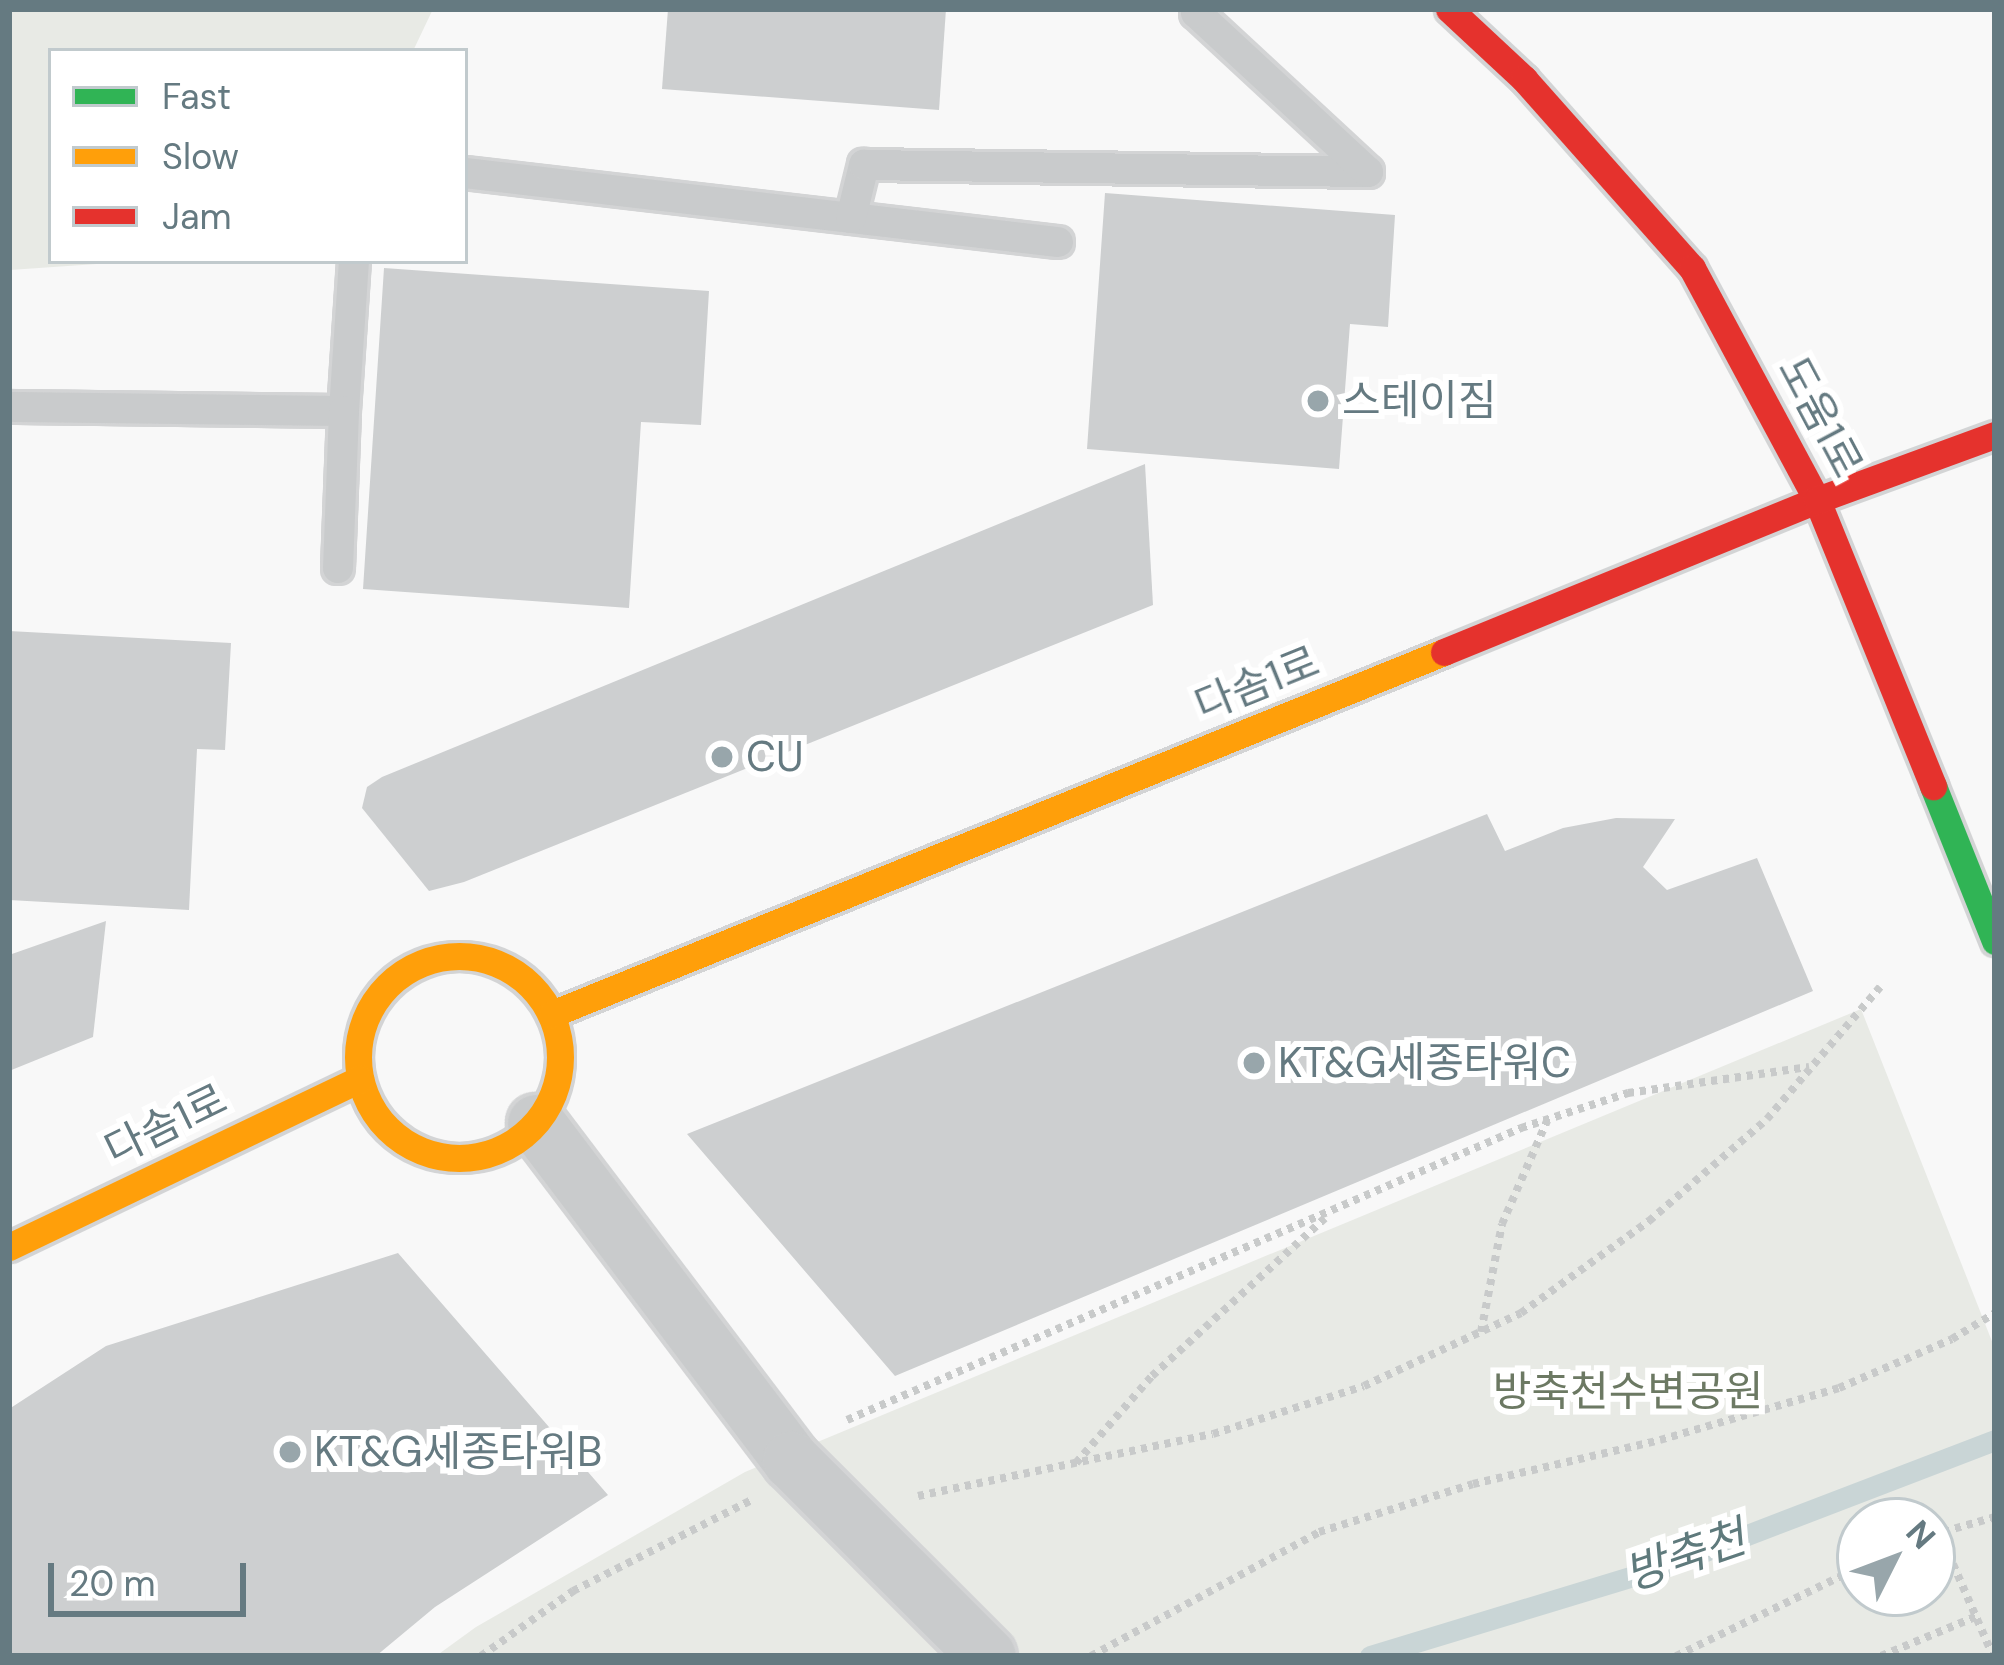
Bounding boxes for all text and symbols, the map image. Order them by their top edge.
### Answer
legend [48,48,468,264]
text: Fast [162,73,231,120]
text: Slow [162,133,239,180]
text: Jam [162,193,232,240]
street label: 도움1로 [1767,348,1873,486]
place label: 스테이짐 [1342,376,1497,426]
marker: 스테이짐 [1305,388,1331,414]
street label: 다솜1로 [1188,636,1326,732]
place label: CU [746,732,804,782]
marker: CU [709,744,735,770]
place label: KT&G세종타워C [1278,1038,1571,1088]
marker: KT&G세종타워C [1241,1050,1267,1076]
street label: 다솜1로 [97,1074,235,1176]
park label: 방축천수변공원 [1493,1367,1763,1417]
place label: KT&G세종타워B [314,1427,602,1477]
marker: KT&G세종타워B [277,1439,303,1465]
north arrow [1836,1497,1956,1617]
water label: 방축천 [1617,1510,1753,1602]
text: N [1897,1511,1945,1558]
scale bar [54,1539,252,1613]
text: 20 m [69,1560,156,1607]

